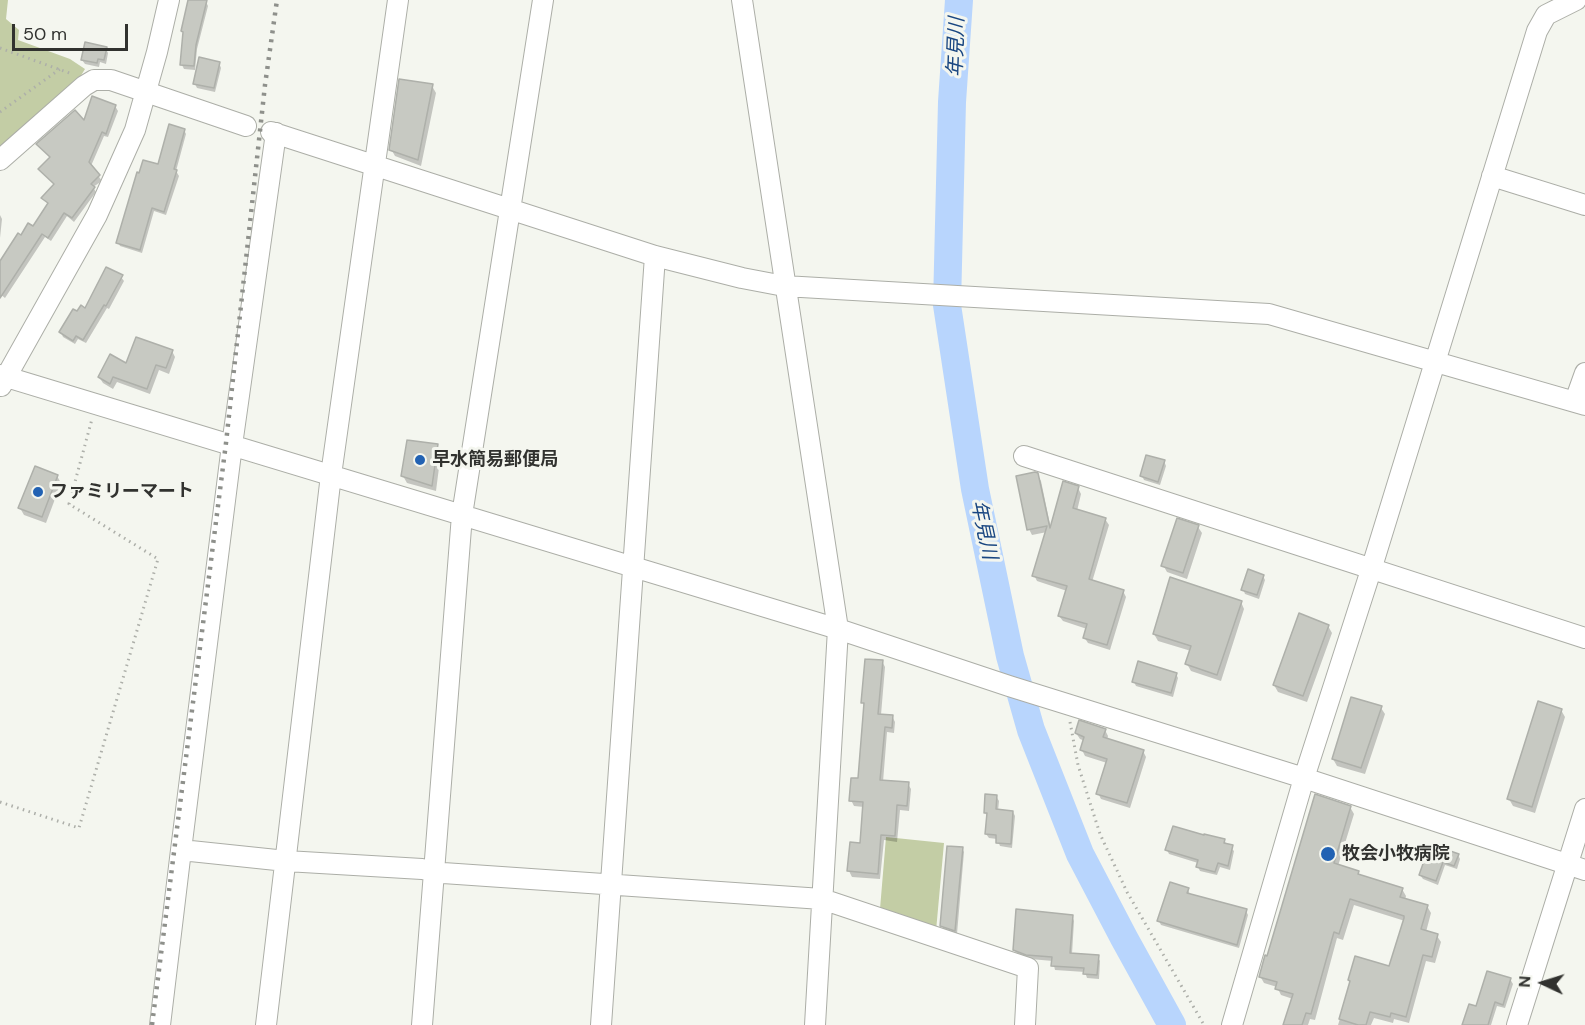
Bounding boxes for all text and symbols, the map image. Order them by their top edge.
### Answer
scale bar [15,12,130,50]
water label: 年見川 [944,17,970,77]
text: 50 m [23,22,67,46]
place label: 早水簡易郵便局 [432,449,558,471]
marker: 早水簡易郵便局 [413,453,427,467]
place label: ファミリーマート [50,481,194,503]
marker: ファミリーマート [31,485,45,499]
water label: 年見川 [965,498,1001,562]
place label: 牧会小牧病院 [1342,843,1450,865]
marker: 牧会小牧病院 [1319,845,1337,863]
north arrow [1513,953,1573,1013]
text: N [1514,975,1535,988]

